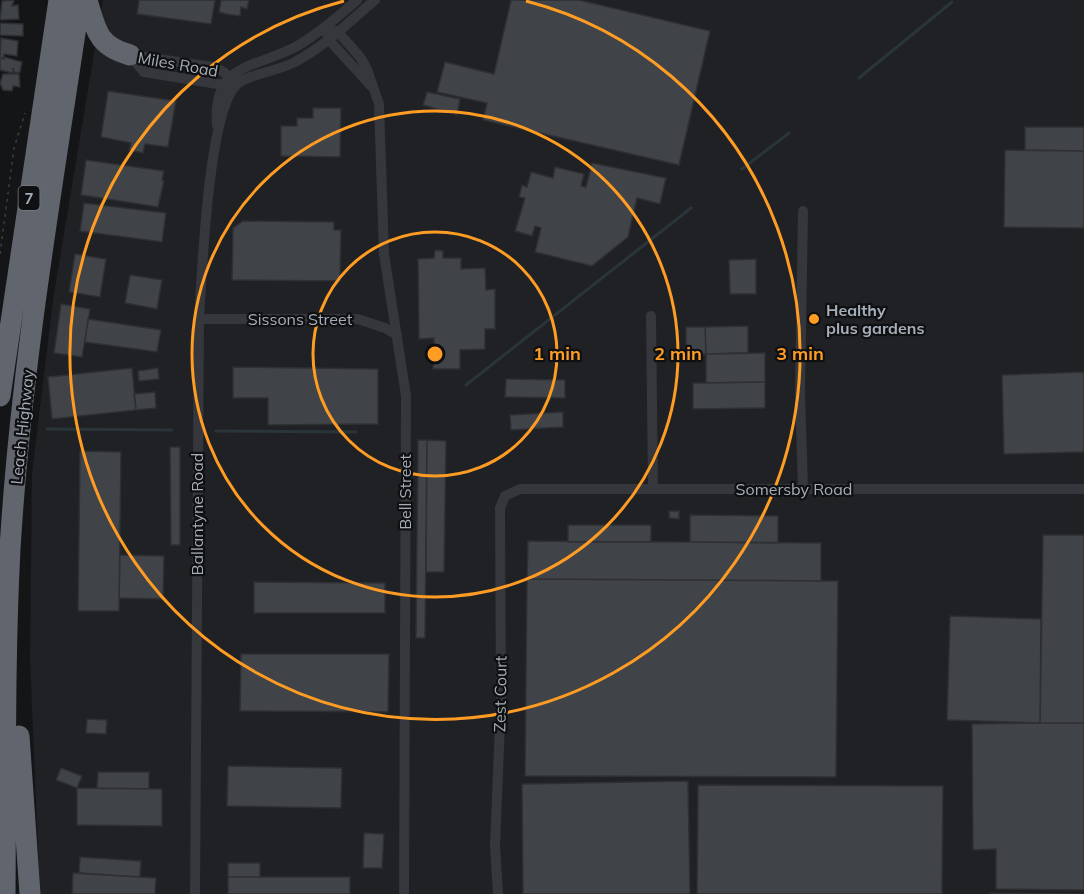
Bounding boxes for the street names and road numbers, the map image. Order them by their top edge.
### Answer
street label: Miles Road [136,47,220,81]
road number: 7 [18,186,40,210]
street label: Sissons Street [248,309,353,329]
street label: Leach Highway [6,368,38,485]
street label: Ballantyne Road [187,453,207,575]
street label: Bell Street [395,454,415,530]
street label: Somersby Road [736,479,852,499]
street label: Zest Court [489,655,511,732]

